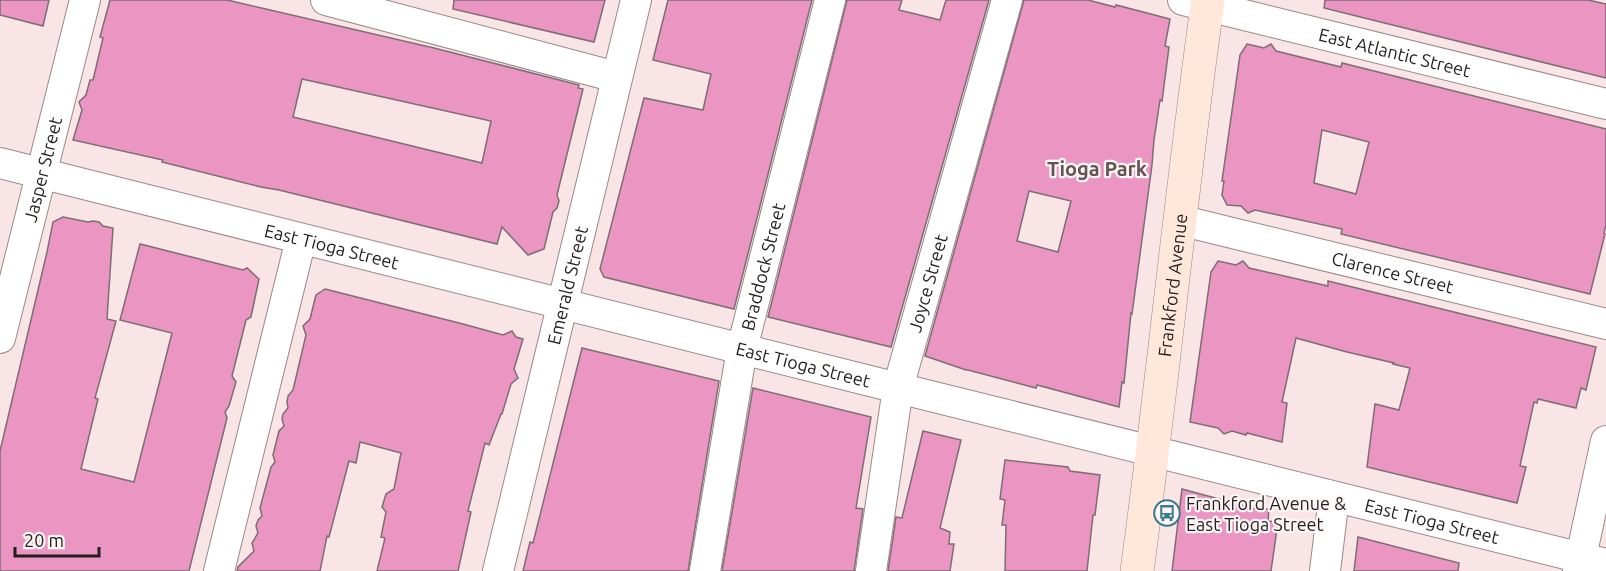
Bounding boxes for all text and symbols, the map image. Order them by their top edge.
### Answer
street label: East Atlantic Street [1317,24,1473,80]
street label: Jasper Street [20,115,65,224]
district label: Tioga Park [1047,157,1147,180]
street label: Braddock Street [737,201,788,333]
street label: Frankford Avenue [1154,212,1191,358]
street label: East Tioga Street [263,220,401,273]
street label: Emerald Street [543,224,591,347]
street label: Joyce Street [904,232,951,334]
street label: Clarence Street [1330,248,1456,297]
street label: East Tioga Street [734,338,872,391]
place label: Frankford Avenue & East Tioga Street [1186,493,1346,534]
street label: East Tioga Street [1363,494,1501,547]
bus stop icon: Frankford Avenue & East Tioga Street [1152,498,1182,528]
scale bar [15,520,99,558]
text: 20 m [24,530,64,550]

